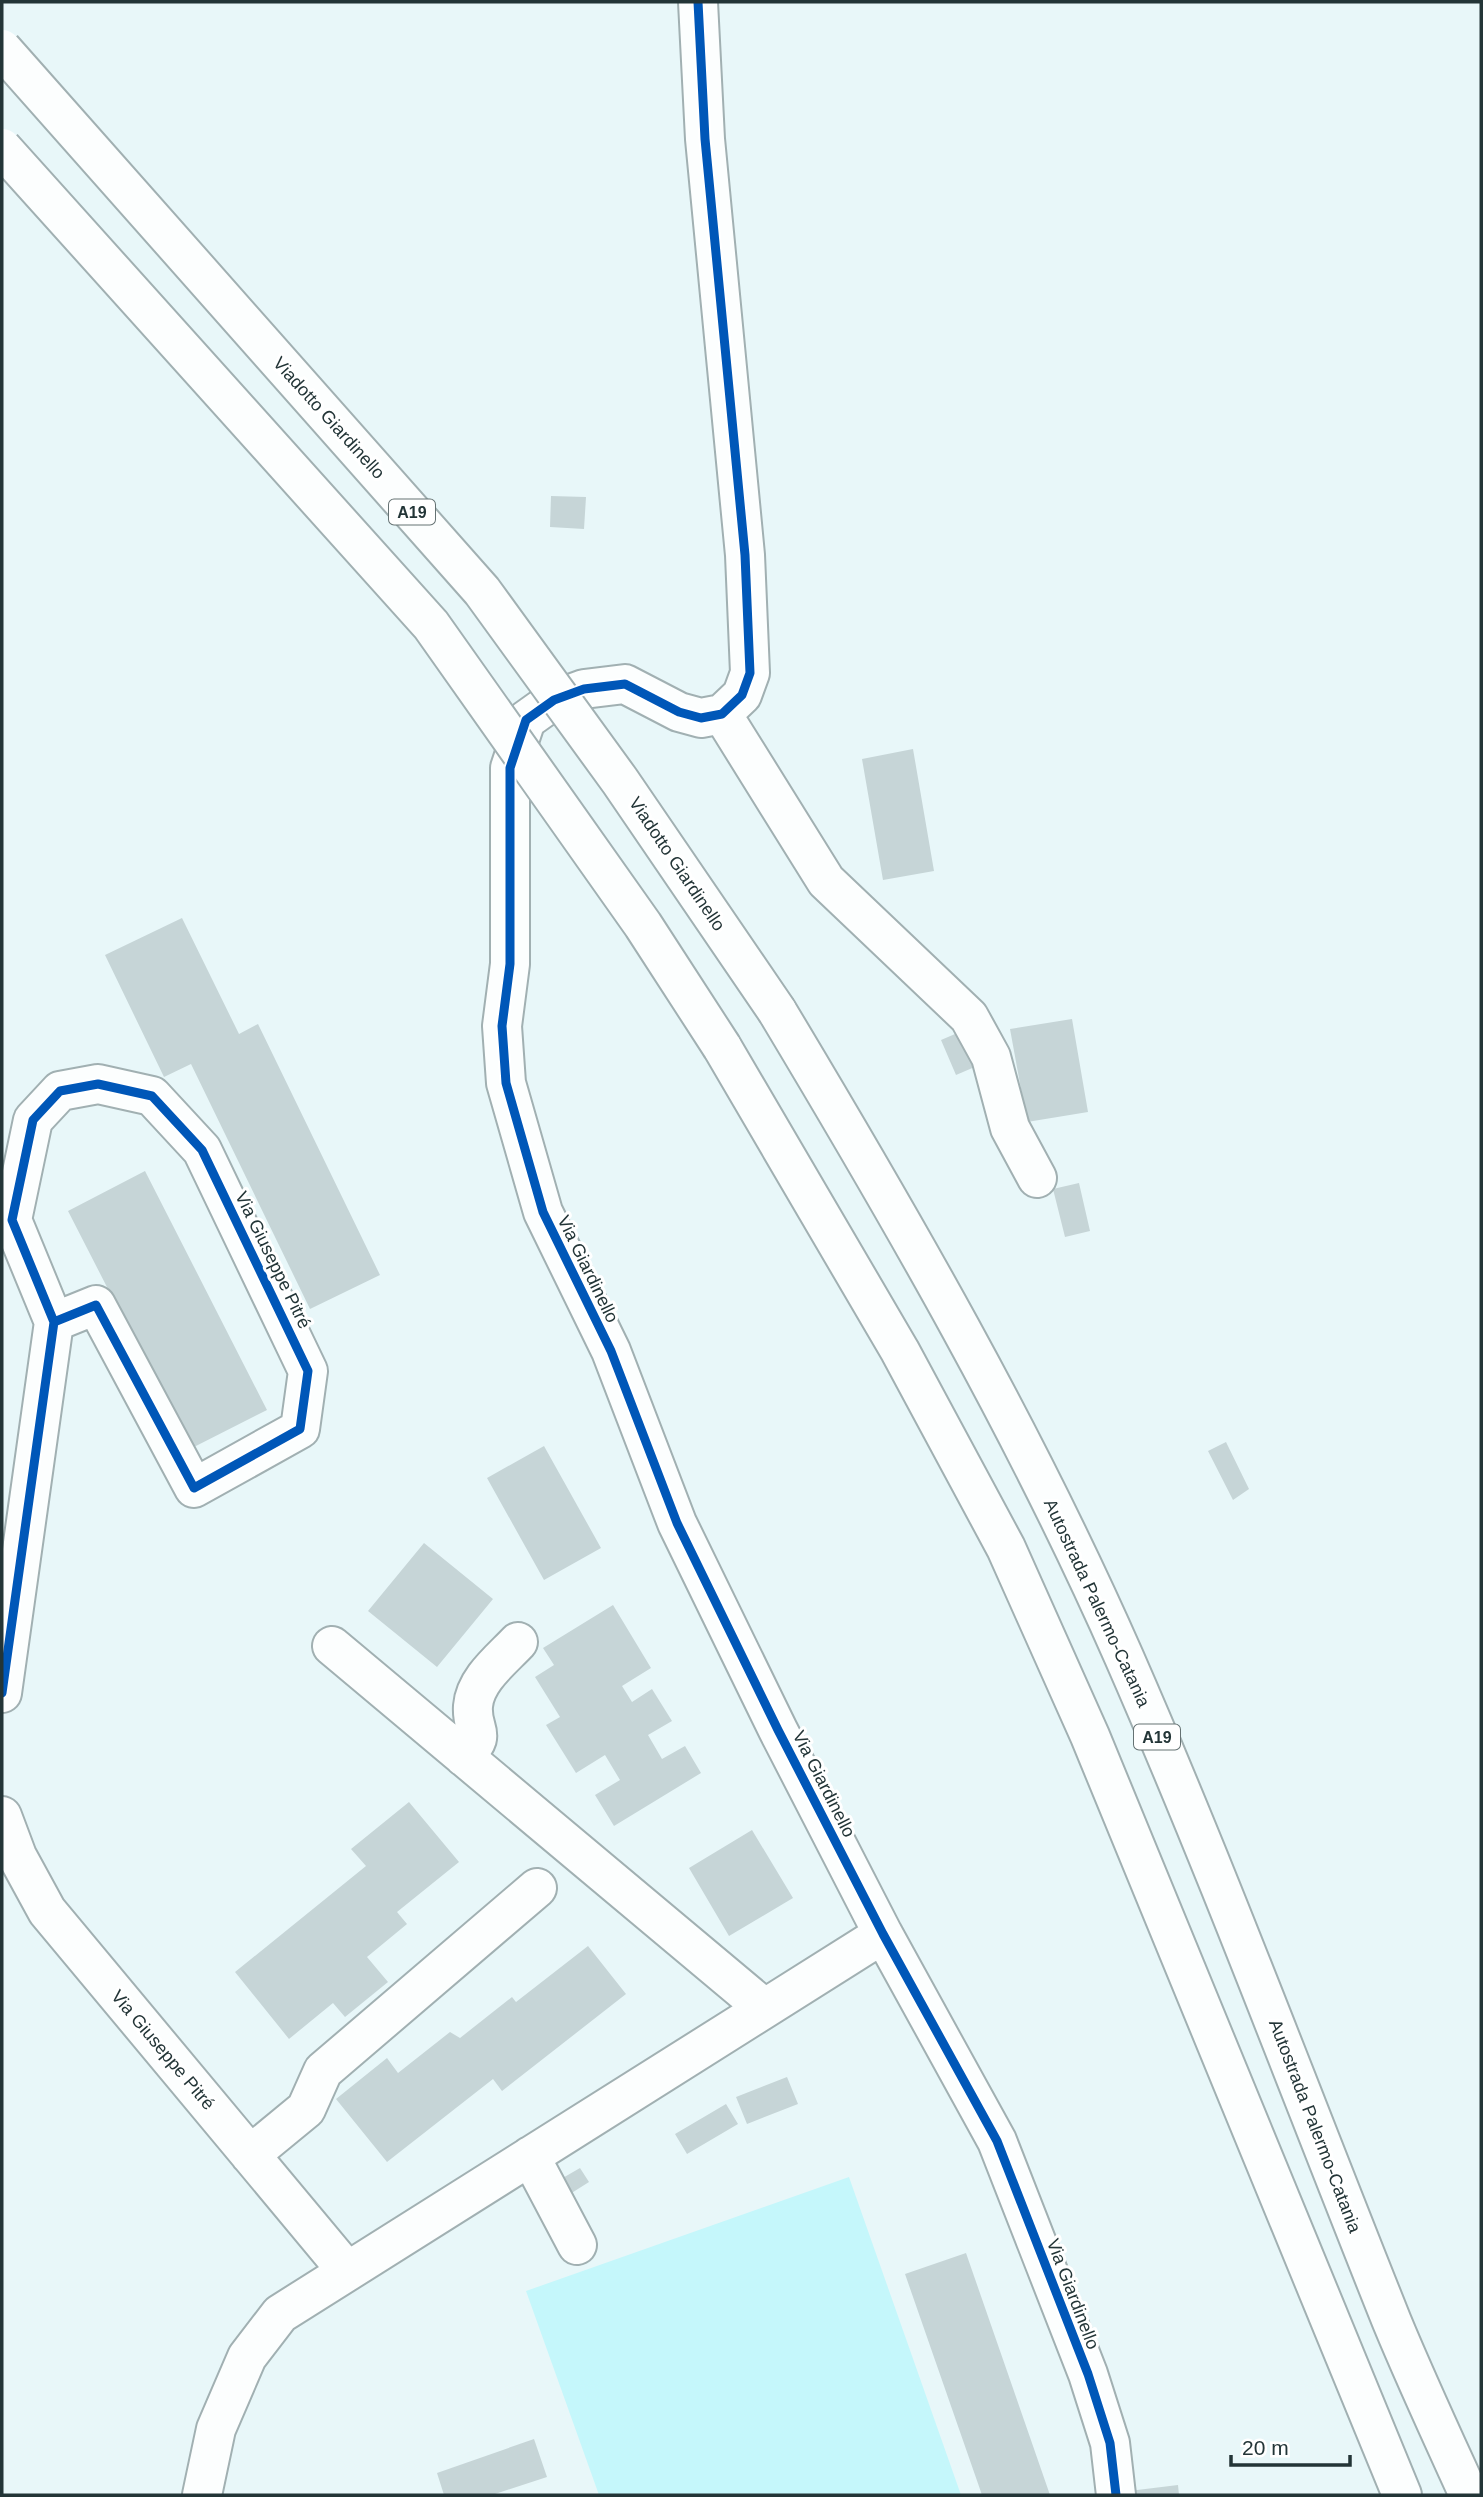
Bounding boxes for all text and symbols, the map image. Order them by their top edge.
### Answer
street label: Viadotto Giardinello [269,353,389,483]
road number: A19 [389,499,435,524]
street label: Viadotto Giardinello [625,793,729,935]
street label: Via Giuseppe Pitré [231,1188,315,1332]
street label: Via Giardinello [553,1212,623,1326]
street label: Autostrada Palermo-Catania [1040,1496,1154,1711]
road number: A19 [1134,1724,1180,1750]
street label: Via Giardinello [789,1727,859,1841]
street label: Via Giuseppe Pitré [107,1986,219,2114]
street label: Autostrada Palermo-Catania [1265,2016,1365,2237]
street label: Via Giardinello [1043,2236,1103,2352]
scale bar [1231,2424,1350,2468]
text: 20 m [1242,2436,1289,2459]

